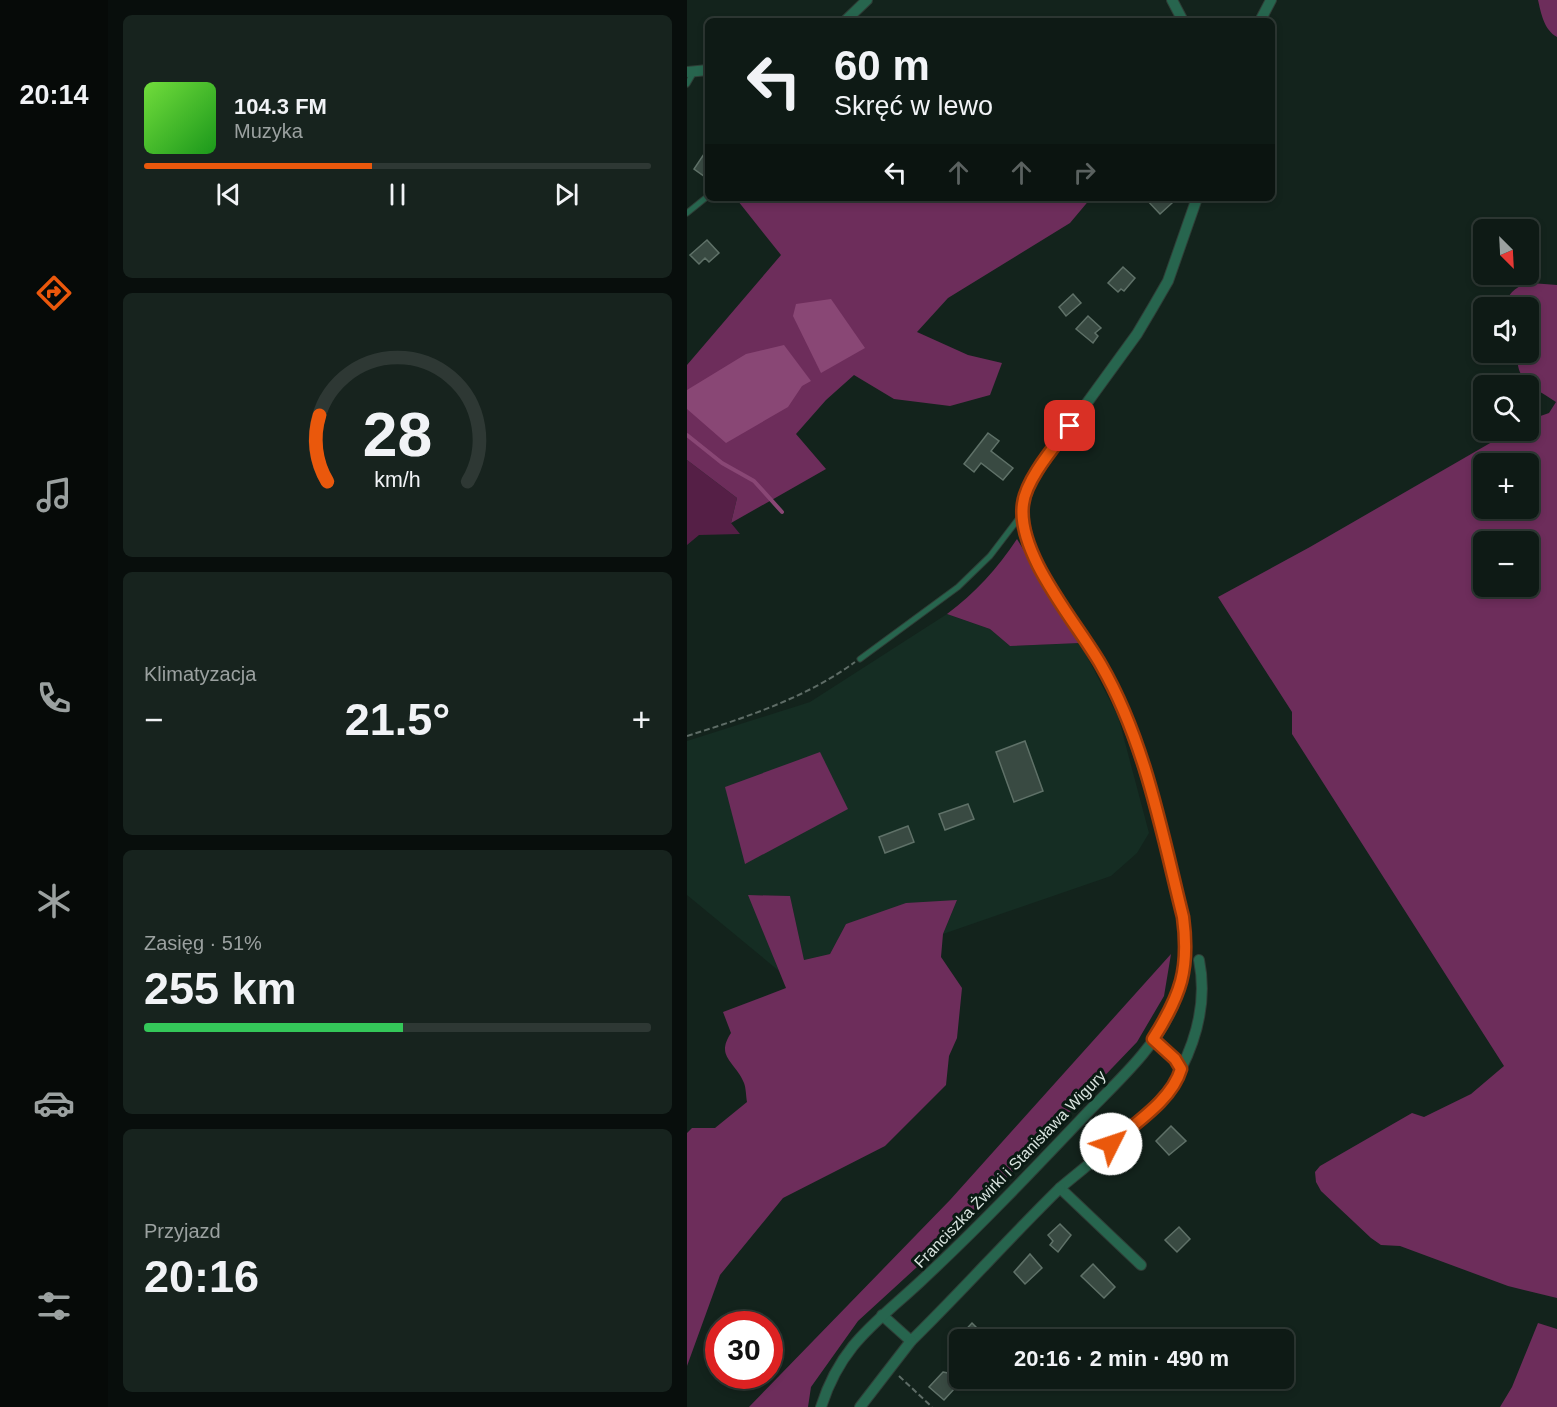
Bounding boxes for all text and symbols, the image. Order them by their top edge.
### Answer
icon: left [735,42,813,120]
text: 60 m [834,42,930,89]
text: 20:14 [19,80,89,110]
text: Skręć w lewo [834,91,993,121]
text: 104.3 FM [234,94,327,119]
text: Muzyka [234,120,303,142]
icon: left [879,156,912,189]
icon: ahead [942,156,975,189]
icon: ahead [1005,156,1038,189]
icon: right [1068,156,1101,189]
icon: previous [212,178,245,211]
icon: pause [381,178,414,211]
icon: next [550,178,583,211]
north arrow [1473,219,1539,285]
map controls [1473,219,1539,597]
icon: directions [33,272,75,314]
button: sound [1473,297,1539,363]
button: search [1473,375,1539,441]
text: 28 [363,400,432,469]
pin [1044,400,1095,451]
icon: arrive [1053,409,1086,442]
button: + [1473,453,1539,519]
text: km/h [374,469,421,493]
icon: music [33,474,75,516]
button: − [1473,531,1539,597]
text: Klimatyzacja [144,663,256,685]
icon: phone [33,677,75,719]
text: 21.5° [345,694,450,745]
text: − [144,701,163,738]
text: + [632,701,651,738]
icon: climate [33,880,75,922]
text: Zasięg · 51% [144,932,262,954]
text: 255 km [144,963,297,1014]
street label: Franciszka Żwirki i Stanisława Wigury [910,1066,1109,1271]
icon: car [33,1082,75,1124]
position arrow [1079,1112,1143,1176]
text: Przyjazd [144,1220,221,1242]
text: 20:16 [144,1251,259,1302]
icon: filters [33,1285,75,1327]
speed limit sign: 30 [705,1311,783,1389]
text: 20:16 · 2 min · 490 m [1014,1346,1229,1371]

